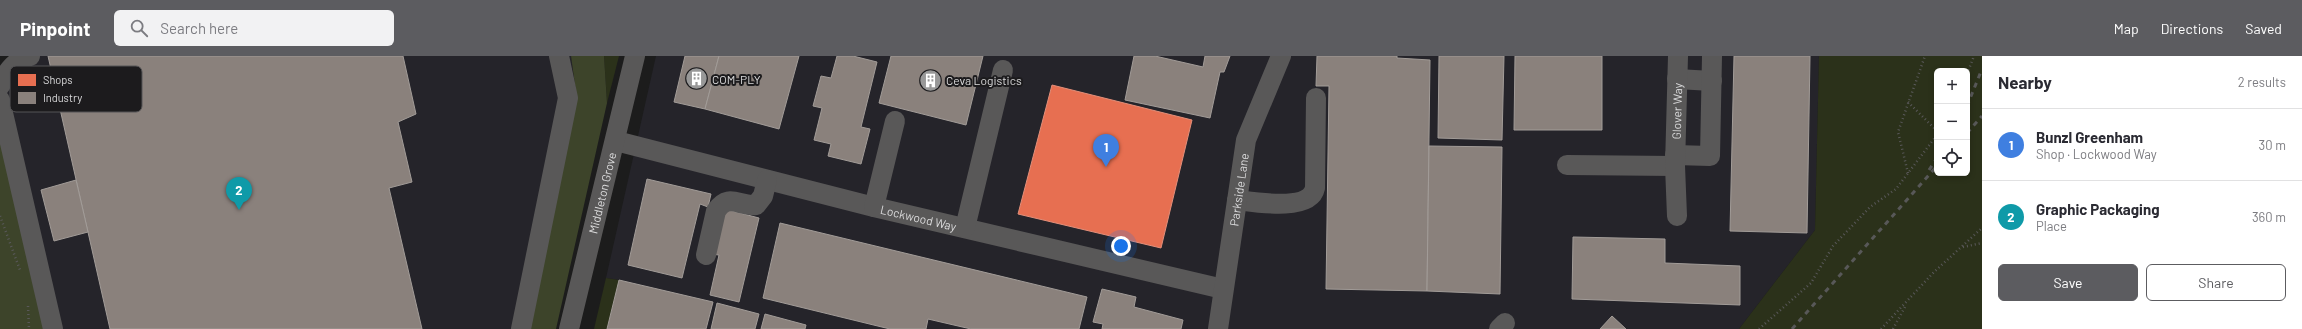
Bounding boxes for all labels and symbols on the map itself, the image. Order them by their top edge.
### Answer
legend [10,66,142,112]
building icon: COM-PLY [684,66,710,92]
building icon: Ceva Logistics [918,67,944,93]
place label: COM-PLY [712,72,761,86]
text: Shops [43,73,73,86]
place label: Ceva Logistics [946,73,1022,87]
street label: Glover Way [1669,82,1684,140]
text: Industry [43,91,82,104]
pin: 1 [1093,134,1119,167]
street label: Middleton Grove [585,151,618,235]
street label: Parkside Lane [1226,152,1251,227]
pin: 2 [226,177,252,210]
street label: Lockwood Way [879,202,958,233]
your location [1111,236,1131,256]

